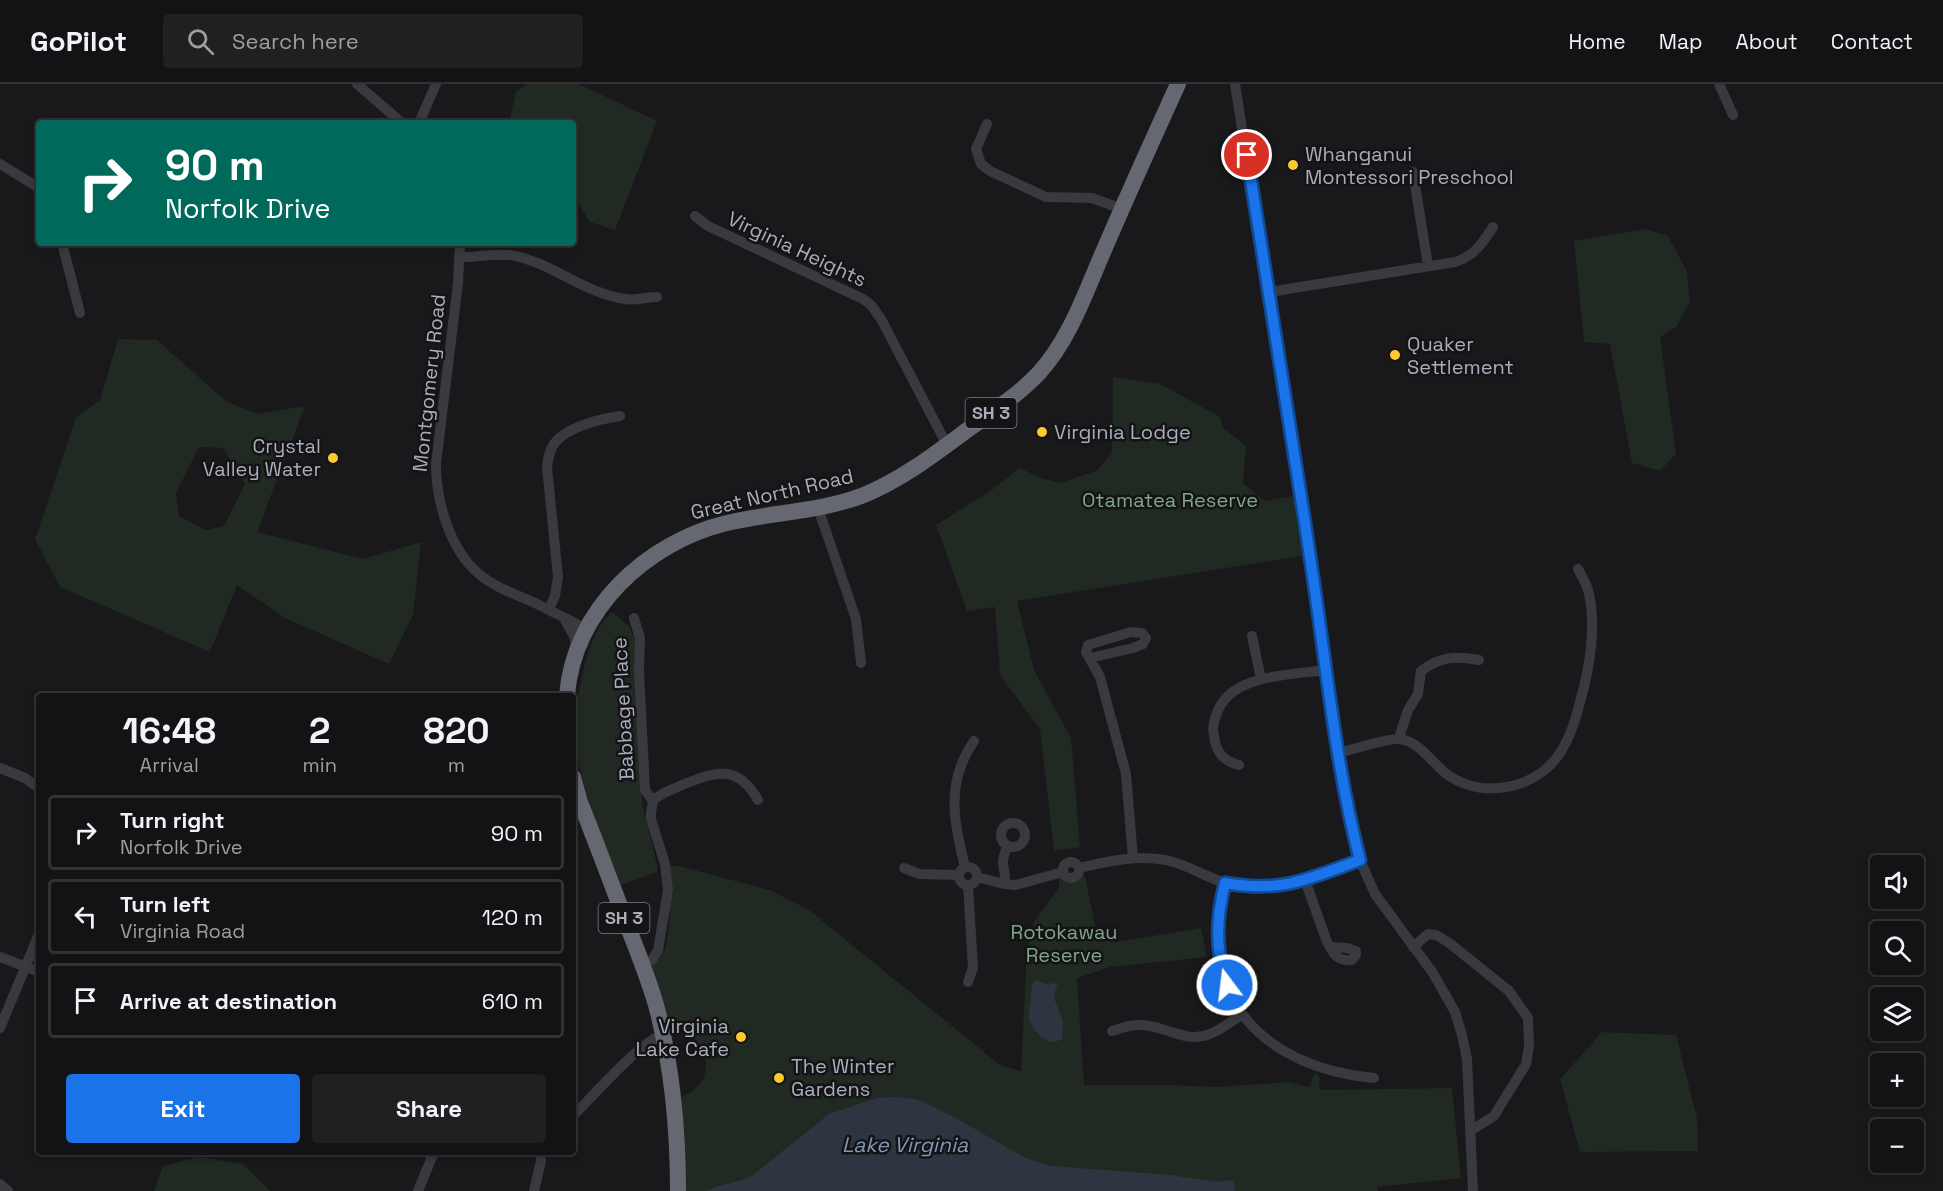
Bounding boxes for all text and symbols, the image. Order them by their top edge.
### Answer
search box [163,14,583,68]
text: GoPilot [30,23,127,59]
icon: search [184,25,217,58]
text: Search here [232,27,359,55]
text: Home [1568,28,1626,55]
text: Map [1659,28,1703,55]
text: About [1736,28,1798,55]
text: Contact [1831,28,1913,55]
pin [1221,129,1272,180]
icon: arrive [1230,138,1263,171]
text: 90 m [165,139,265,192]
place label: Whanganui Montessori Preschool [1305,141,1514,190]
icon: right [66,144,144,222]
marker: Whanganui Montessori Preschool [1286,158,1300,172]
text: Norfolk Drive [165,191,331,226]
street label: Virginia Heights [723,205,871,293]
street label: Montgomery Road [407,293,451,473]
place label: Quaker Settlement [1407,331,1514,380]
marker: Quaker Settlement [1388,348,1402,362]
road number: SH 3 [966,398,1016,428]
place label: Virginia Lodge [1054,419,1191,445]
marker: Virginia Lodge [1035,425,1049,439]
place label: Crystal Valley Water [203,433,321,482]
marker: Crystal Valley Water [326,451,340,465]
street label: Great North Road [688,463,856,525]
park label: Otamatea Reserve [1082,487,1258,513]
street label: Babbage Place [606,637,640,781]
text: 16:48 [122,708,216,754]
text: 2 [309,708,330,754]
text: 820 [423,708,490,754]
text: Arrival [140,752,199,778]
text: min [303,752,337,778]
text: m [448,752,465,778]
text: Turn right [120,806,225,834]
icon: right [69,816,102,849]
text: 90 m [491,819,543,847]
text: Norfolk Drive [120,834,243,860]
map controls [1870,855,1924,1173]
button: sound [1870,855,1924,909]
text: Turn left [120,890,210,918]
icon: left [69,900,102,933]
text: 120 m [482,903,543,931]
road number: SH 3 [598,903,650,933]
text: Virginia Road [120,918,245,944]
park label: Rotokawau Reserve [1011,919,1117,968]
button: search [1870,921,1924,975]
position arrow [1195,953,1259,1017]
icon: arrive [69,984,102,1017]
text: Arrive at destination [120,987,337,1015]
text: 610 m [482,987,543,1015]
button: layers [1870,987,1924,1041]
place label: Virginia Lake Cafe [635,1013,729,1062]
marker: Virginia Lake Cafe [734,1030,748,1044]
place label: The Winter Gardens [791,1053,894,1102]
button: + [1870,1053,1924,1107]
marker: The Winter Gardens [772,1071,786,1085]
button: Exit [66,1074,300,1143]
button: Share [312,1074,546,1143]
button: − [1870,1119,1924,1173]
water label: Lake Virginia [842,1131,969,1158]

